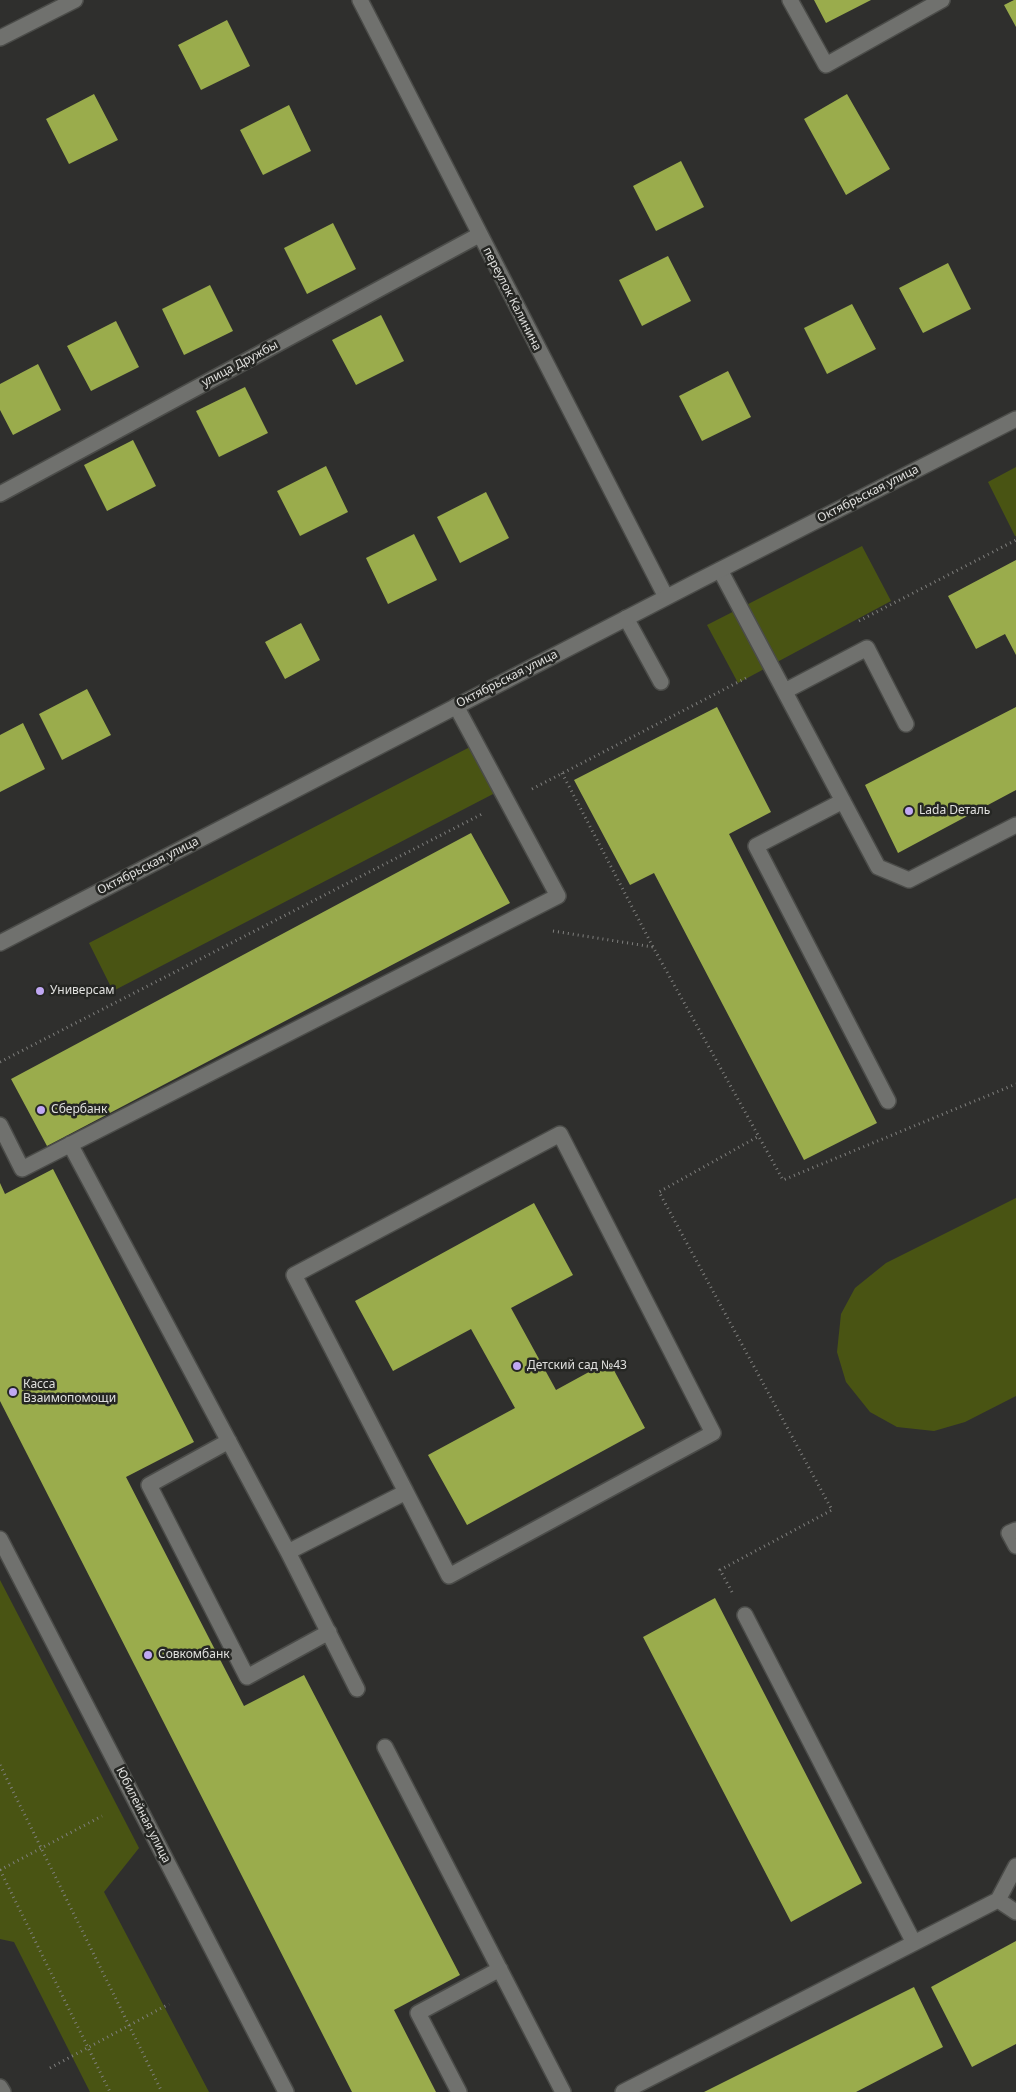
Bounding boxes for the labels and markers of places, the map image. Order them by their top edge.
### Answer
place label: Lada Dеталь [919,804,990,818]
marker: Lada Dеталь [903,805,915,817]
place label: Универсам [50,984,115,998]
marker: Универсам [34,985,46,997]
place label: Сбербанк [51,1103,107,1117]
marker: Сбербанк [35,1104,47,1116]
place label: Детский сад №43 [527,1359,627,1373]
marker: Детский сад №43 [511,1360,523,1372]
place label: Касса Взаимопомощи [23,1378,116,1406]
marker: Касса Взаимопомощи [7,1386,19,1398]
place label: Совкомбанк [158,1648,230,1662]
marker: Совкомбанк [142,1649,154,1661]

